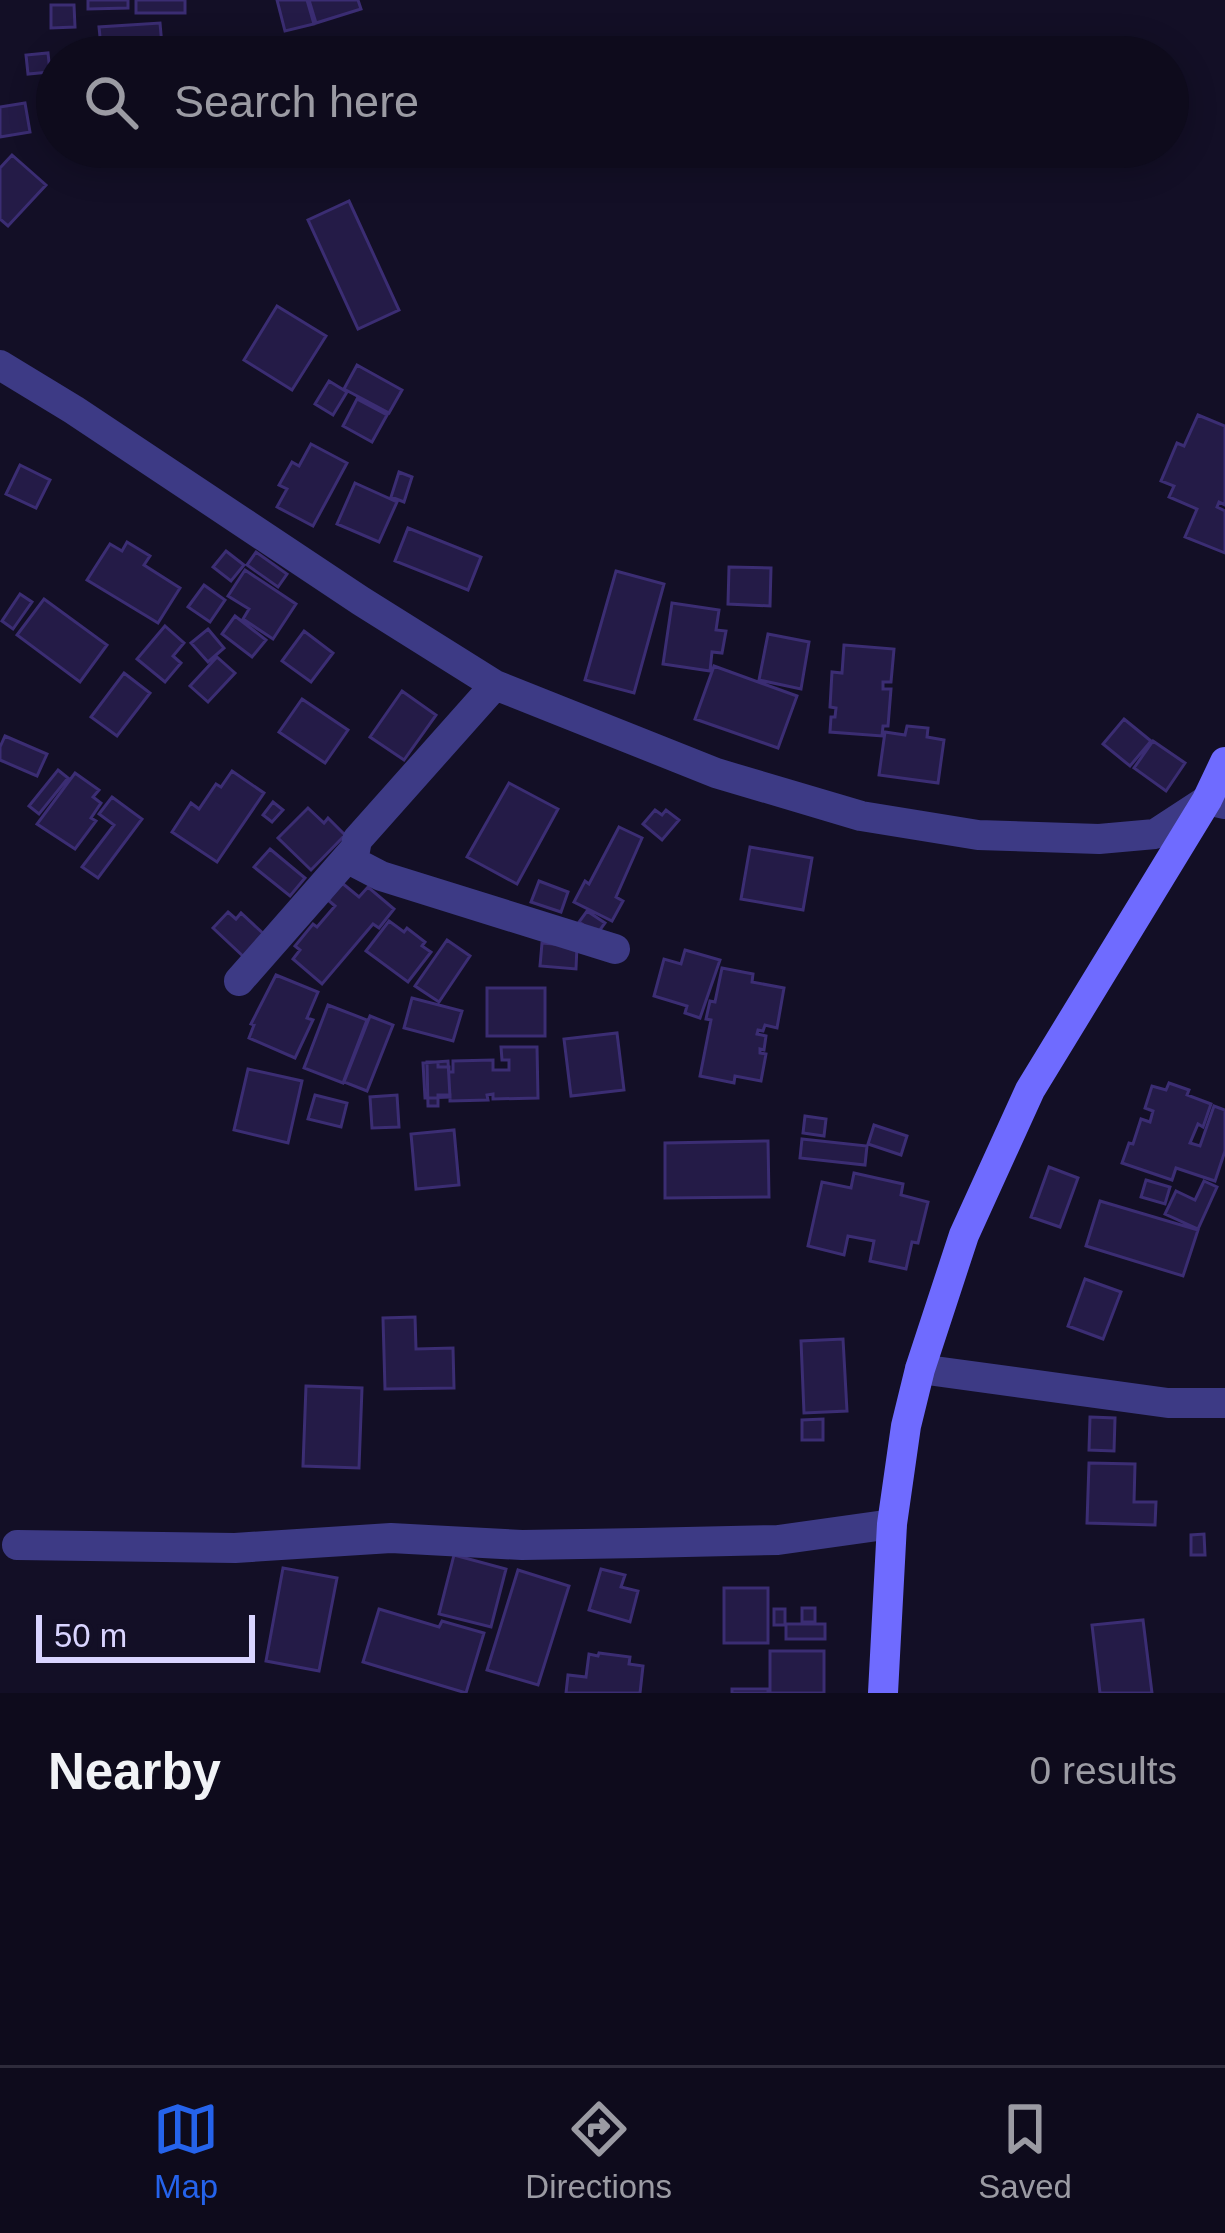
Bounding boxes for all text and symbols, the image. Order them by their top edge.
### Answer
search box [36,36,1189,168]
icon: search [78,69,144,135]
text: Search here [174,76,419,127]
scale bar [36,1609,255,1662]
text: 50 m [54,1617,127,1654]
text: Nearby [48,1743,221,1800]
text: 0 results [1030,1749,1177,1792]
tab: Map [153,2096,219,2206]
tab: Directions [525,2096,672,2206]
tab: Saved [978,2096,1072,2206]

